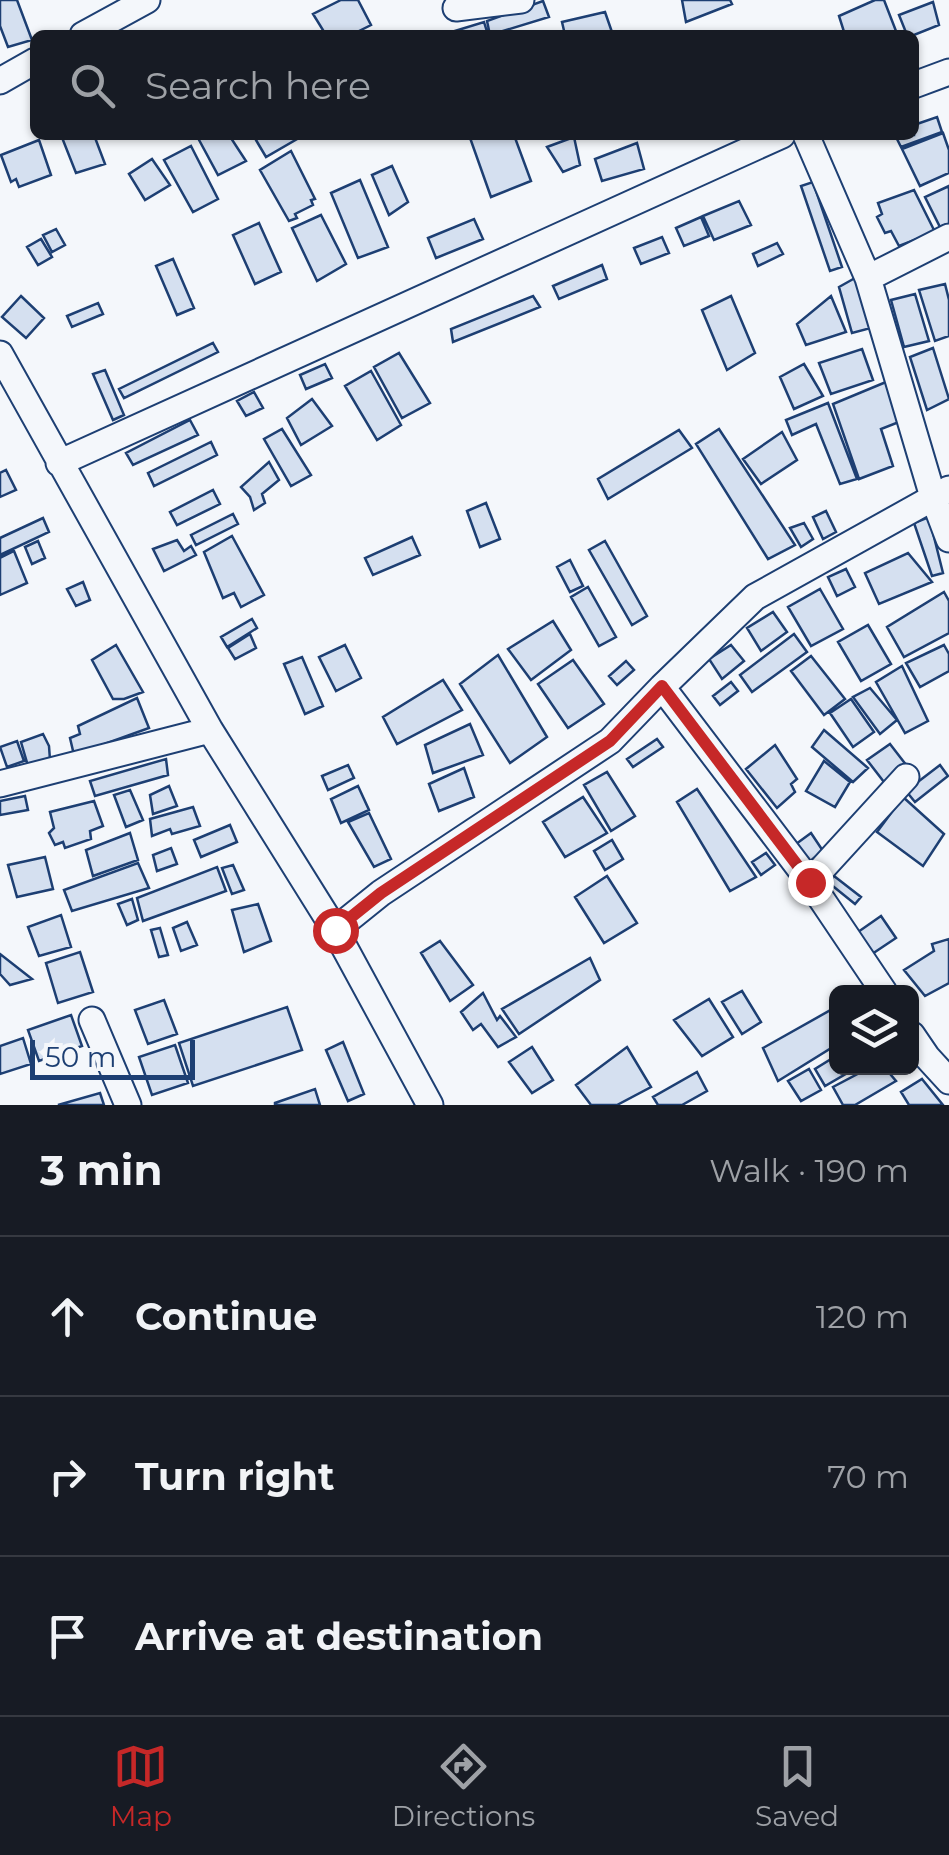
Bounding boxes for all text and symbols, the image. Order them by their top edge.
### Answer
search box [30,30,919,140]
icon: search [65,58,120,113]
text: Search here [145,62,371,109]
route end [788,860,834,906]
route start [313,908,359,954]
map controls [829,985,919,1075]
button: layers [829,985,919,1075]
scale bar [30,1035,195,1080]
text: 50 m [45,1040,116,1074]
text: 3 min [40,1144,162,1196]
text: Walk · 190 m [709,1151,909,1190]
icon: ahead [40,1289,95,1344]
text: Continue [135,1293,317,1340]
text: 120 m [816,1297,909,1336]
icon: right [40,1449,95,1504]
text: Turn right [135,1453,334,1500]
text: 70 m [827,1457,909,1496]
icon: arrive [40,1609,95,1664]
text: Arrive at destination [135,1613,543,1660]
tab: Map [110,1739,172,1833]
tab: Directions [392,1739,535,1833]
tab: Saved [755,1739,839,1833]

